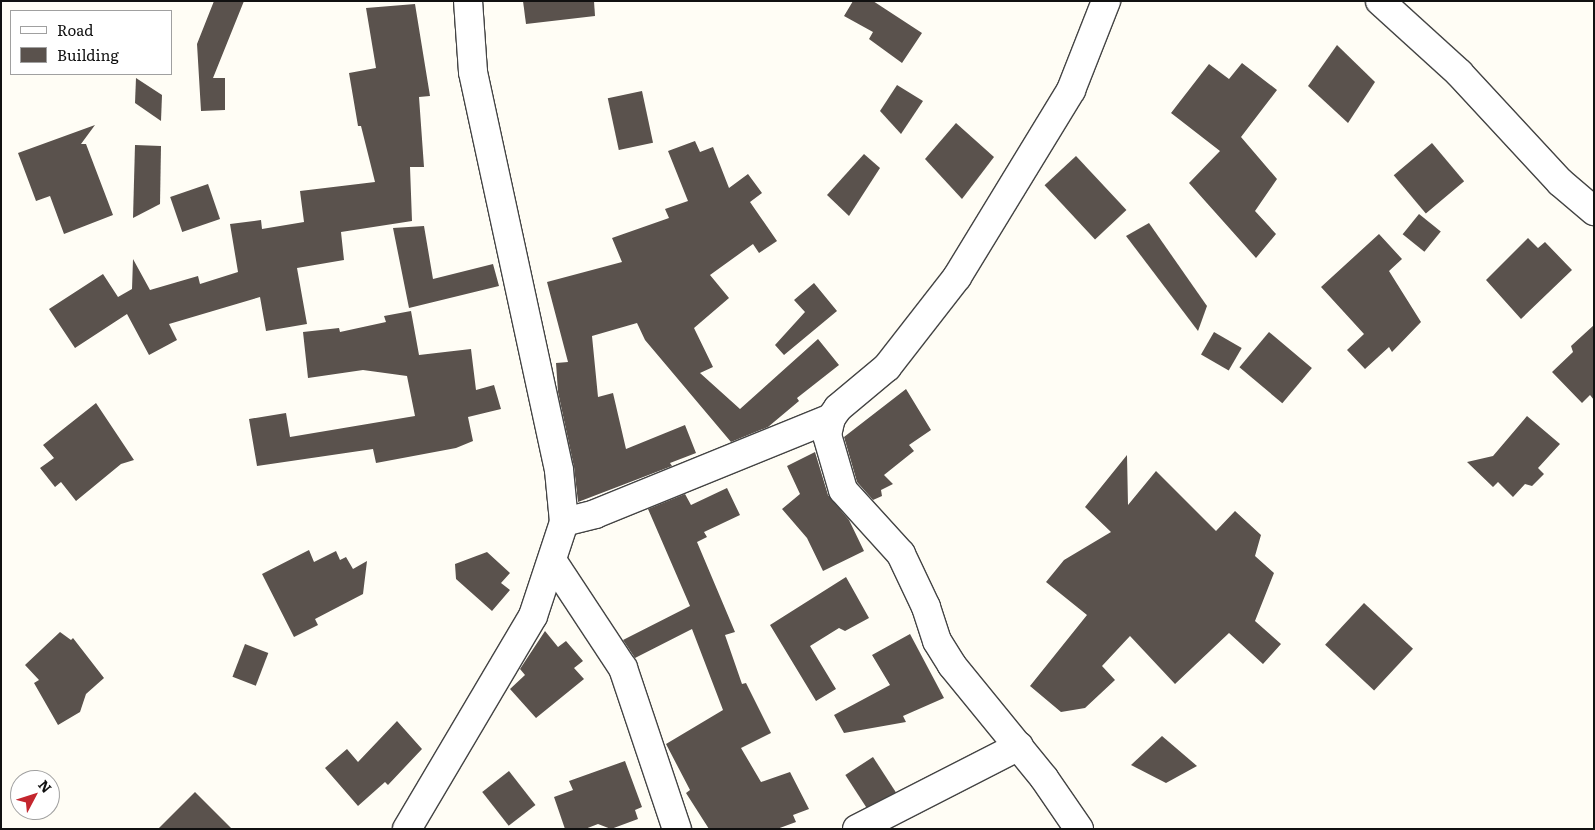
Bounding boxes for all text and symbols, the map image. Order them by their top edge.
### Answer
legend [10,10,172,75]
text: Road [57,18,93,41]
text: Building [57,43,119,66]
north arrow [10,770,60,820]
text: N [34,775,57,797]

